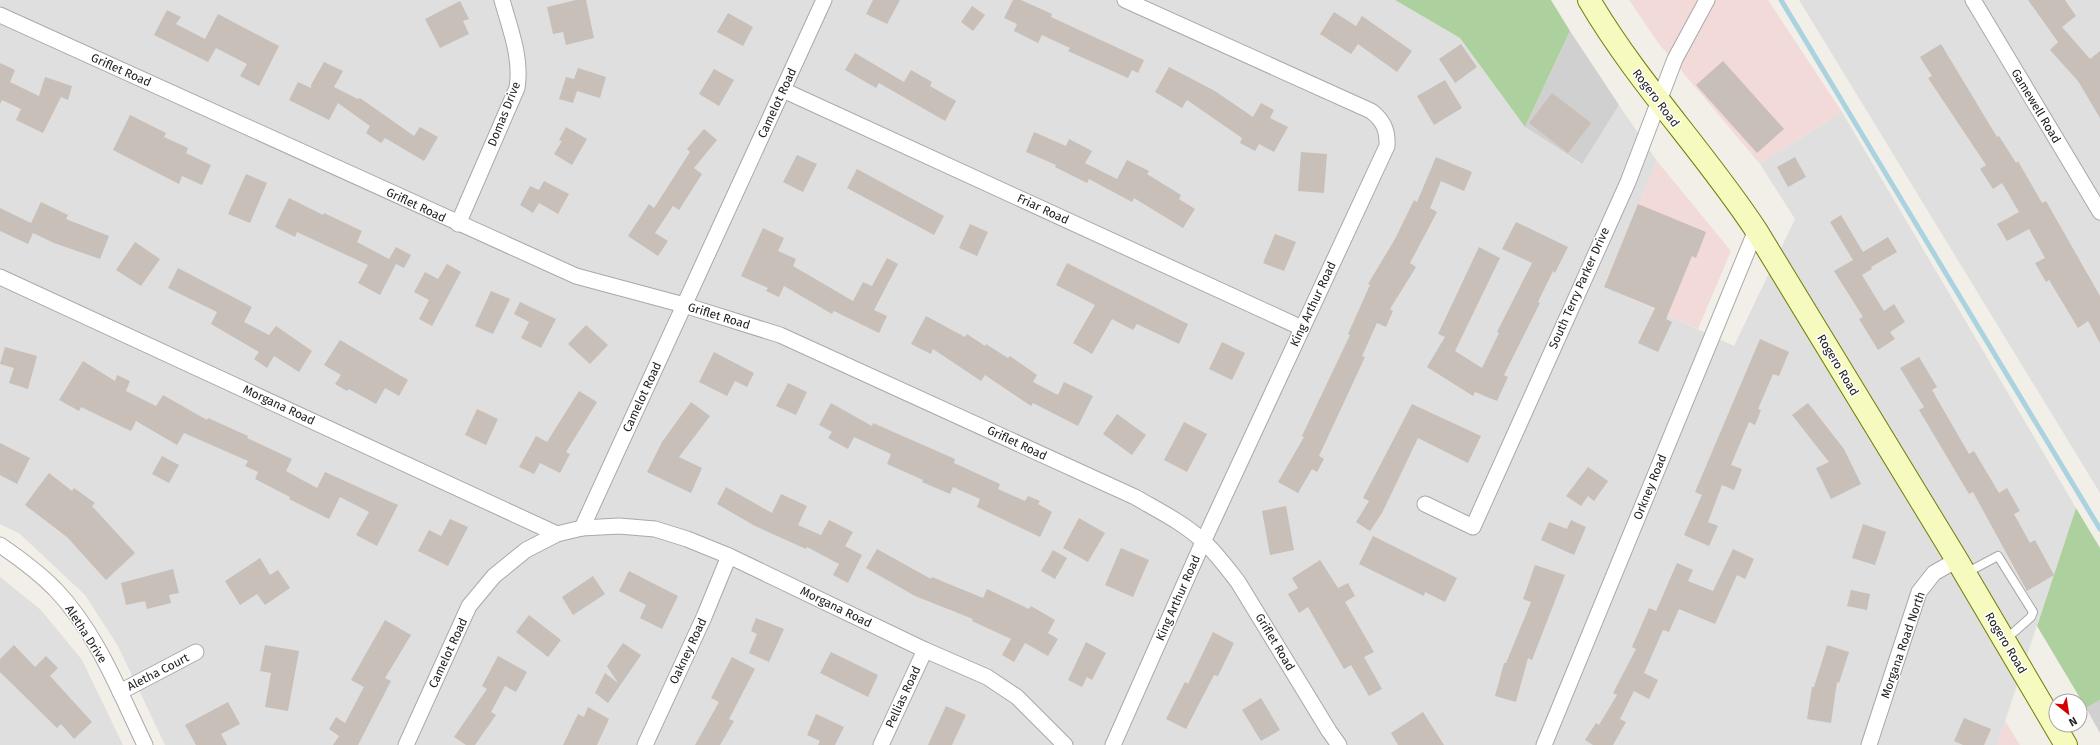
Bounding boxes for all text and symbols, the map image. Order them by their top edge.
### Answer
street label: Griflet Road [89,51,153,89]
street label: Camelot Road [755,66,799,140]
street label: Rogero Road [1630,66,1682,130]
street label: Gamewell Road [2008,66,2064,146]
street label: Domas Drive [485,80,523,148]
street label: Griflet Road [384,185,448,225]
street label: Friar Road [1015,191,1071,227]
street label: South Terry Parker Drive [1546,225,1612,351]
street label: King Arthur Road [1287,259,1339,349]
street label: Griflet Road [686,300,752,332]
street label: Rogero Road [1814,332,1862,398]
street label: Camelot Road [620,360,664,434]
street label: Morgana Road [241,382,317,428]
street label: Griflet Road [985,423,1049,463]
street label: Orkney Road [1631,452,1669,522]
street label: King Arthur Road [1153,553,1203,643]
street label: Morgana Road [798,584,874,630]
street label: Morgana Road North [1878,590,1928,700]
street label: Aletha Drive [62,602,110,666]
street label: Rogero Road [1982,610,2030,676]
street label: Griflet Road [1252,611,1298,673]
street label: Camelot Road [426,616,470,690]
street label: Oakney Road [667,616,709,686]
street label: Aletha Court [125,650,192,694]
street label: Pellias Road [883,664,923,730]
north arrow [2048,693,2088,733]
text: N [2066,714,2079,729]

